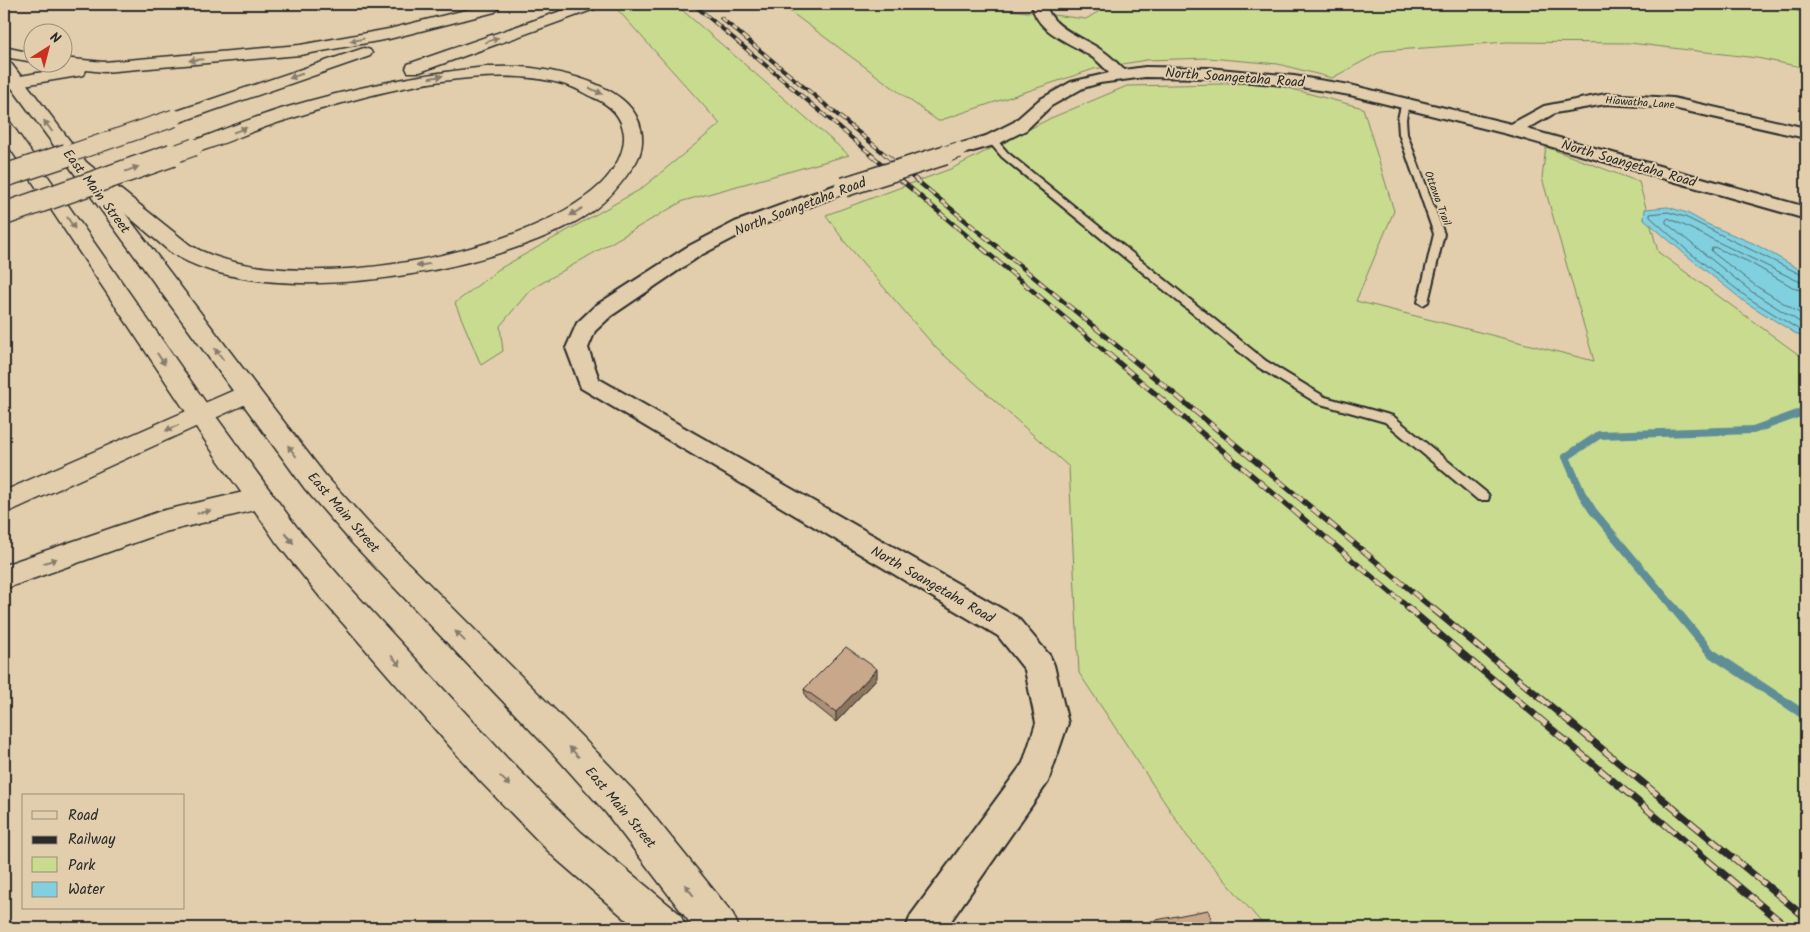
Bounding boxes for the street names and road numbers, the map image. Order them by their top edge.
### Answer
street label: North Soangetaha Road [1165,62,1306,94]
street label: Hiawatha Lane [1605,92,1675,114]
street label: North Soangetaha Road [1559,134,1700,194]
street label: East Main Street [57,145,136,239]
street label: Ottawa Trail [1419,168,1455,229]
street label: North Soangetaha Road [731,171,870,242]
street label: East Main Street [302,467,385,559]
street label: North Soangetaha Road [867,540,999,630]
street label: East Main Street [579,762,662,854]

